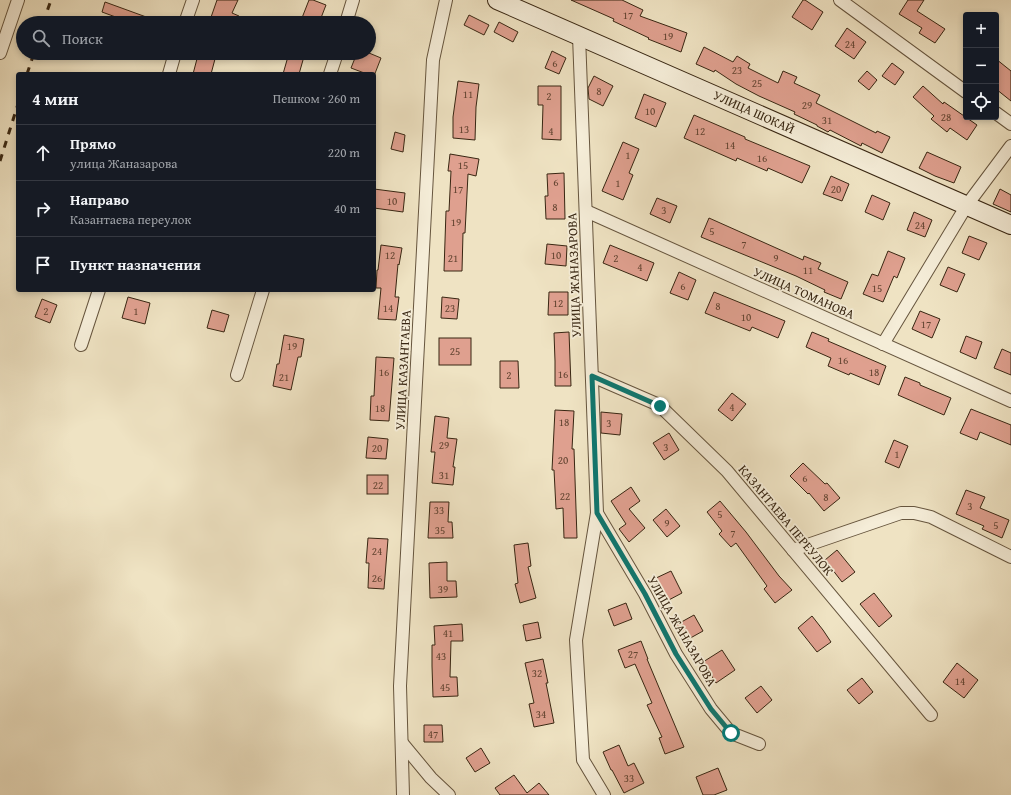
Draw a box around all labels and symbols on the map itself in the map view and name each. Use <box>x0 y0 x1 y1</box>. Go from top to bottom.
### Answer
house number: 17 <box>623 7 633 23</box>
house number: 19 <box>663 28 673 44</box>
house number: 24 <box>845 36 855 52</box>
house number: 6 <box>552 55 558 71</box>
house number: 23 <box>732 62 742 78</box>
house number: 25 <box>752 75 762 91</box>
house number: 8 <box>596 83 602 99</box>
house number: 11 <box>463 86 473 102</box>
street label: УЛИЦА ШОКАЙ <box>710 86 798 139</box>
house number: 2 <box>546 88 552 104</box>
house number: 29 <box>802 97 812 113</box>
house number: 10 <box>645 103 655 119</box>
house number: 28 <box>941 109 951 125</box>
house number: 31 <box>822 112 832 128</box>
house number: 13 <box>459 121 469 137</box>
house number: 4 <box>548 123 554 139</box>
house number: 12 <box>695 123 705 139</box>
house number: 14 <box>725 137 735 153</box>
house number: 1 <box>625 147 631 163</box>
house number: 16 <box>757 150 767 166</box>
house number: 15 <box>458 157 468 173</box>
house number: 6 <box>553 174 559 190</box>
house number: 1 <box>615 175 621 191</box>
house number: 17 <box>453 181 463 197</box>
house number: 20 <box>831 181 841 197</box>
house number: 10 <box>387 193 397 209</box>
house number: 8 <box>552 199 558 215</box>
house number: 3 <box>661 202 667 218</box>
street label: УЛИЦА ЖАНАЗАРОВА <box>562 212 586 338</box>
house number: 19 <box>451 214 461 230</box>
house number: 24 <box>915 217 925 233</box>
house number: 5 <box>709 223 715 239</box>
house number: 7 <box>741 236 747 252</box>
house number: 12 <box>385 247 395 263</box>
house number: 10 <box>551 247 561 263</box>
house number: 21 <box>448 250 458 266</box>
house number: 2 <box>613 250 619 266</box>
house number: 9 <box>773 250 779 266</box>
house number: 4 <box>637 259 643 275</box>
street label: УЛИЦА ТОМАНОВА <box>750 262 858 324</box>
house number: 11 <box>803 262 813 278</box>
house number: 6 <box>680 278 686 294</box>
house number: 15 <box>872 280 882 296</box>
house number: 12 <box>553 295 563 311</box>
house number: 8 <box>715 298 721 314</box>
house number: 14 <box>383 300 393 316</box>
house number: 23 <box>445 300 455 316</box>
house number: 2 <box>43 303 49 319</box>
house number: 1 <box>133 303 139 319</box>
street label: УЛИЦА КАЗАНТАЕВА <box>390 309 416 431</box>
house number: 10 <box>741 309 751 325</box>
house number: 17 <box>921 316 931 332</box>
house number: 19 <box>287 338 297 354</box>
house number: 25 <box>450 343 460 359</box>
house number: 16 <box>838 352 848 368</box>
house number: 16 <box>379 364 389 380</box>
house number: 18 <box>869 364 879 380</box>
house number: 16 <box>558 366 568 382</box>
house number: 2 <box>506 367 512 383</box>
house number: 21 <box>279 369 289 385</box>
route end <box>651 397 669 415</box>
house number: 4 <box>729 399 735 415</box>
house number: 18 <box>375 400 385 416</box>
house number: 18 <box>559 414 569 430</box>
house number: 3 <box>606 415 612 431</box>
house number: 29 <box>439 437 449 453</box>
house number: 3 <box>663 439 669 455</box>
house number: 20 <box>372 440 382 456</box>
house number: 1 <box>894 446 900 462</box>
house number: 20 <box>558 452 568 468</box>
street label: КАЗАНТАЕВА ПЕРЕУЛОК <box>734 460 838 580</box>
house number: 31 <box>439 467 449 483</box>
house number: 6 <box>802 470 808 486</box>
house number: 22 <box>373 477 383 493</box>
house number: 22 <box>560 488 570 504</box>
house number: 8 <box>823 489 829 505</box>
house number: 3 <box>967 498 973 514</box>
house number: 33 <box>434 502 444 518</box>
house number: 5 <box>717 506 723 522</box>
house number: 9 <box>664 515 670 531</box>
house number: 5 <box>993 517 999 533</box>
house number: 35 <box>435 522 445 538</box>
house number: 7 <box>730 525 736 541</box>
house number: 24 <box>372 543 382 559</box>
house number: 26 <box>372 570 382 586</box>
street label: УЛИЦА ЖАНАЗАРОВА <box>643 572 721 690</box>
house number: 39 <box>438 581 448 597</box>
house number: 41 <box>443 625 453 641</box>
house number: 27 <box>628 646 638 662</box>
house number: 43 <box>436 648 446 664</box>
house number: 32 <box>532 665 542 681</box>
house number: 14 <box>955 673 965 689</box>
house number: 45 <box>440 679 450 695</box>
house number: 34 <box>536 706 546 722</box>
route start <box>722 724 740 742</box>
house number: 47 <box>428 726 438 742</box>
house number: 33 <box>624 770 634 786</box>

